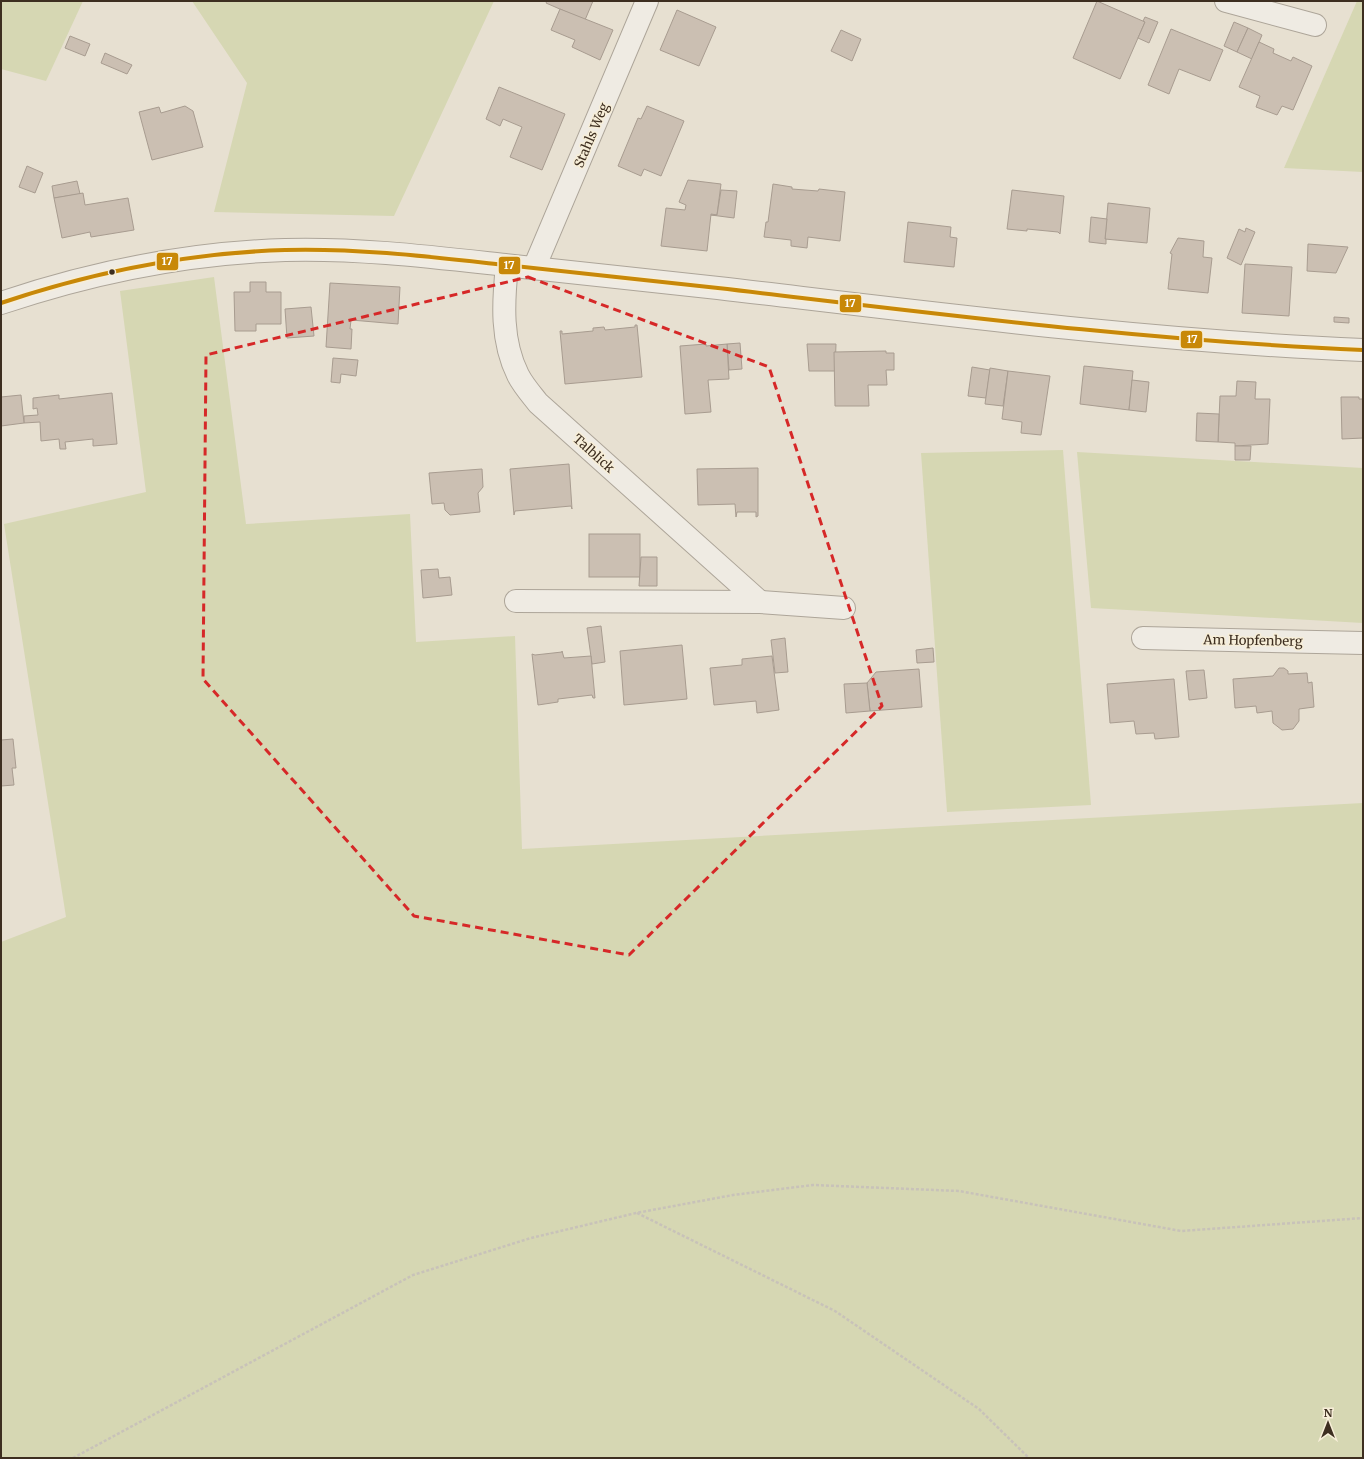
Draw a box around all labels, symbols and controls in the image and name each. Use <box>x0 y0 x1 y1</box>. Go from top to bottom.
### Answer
street label: Stahls Weg <box>570 100 613 170</box>
line badge: 17 <box>156 252 179 271</box>
text: 17 <box>161 254 173 268</box>
line badge: 17 <box>498 256 521 275</box>
text: 17 <box>503 258 515 272</box>
unlabelled marker <box>107 267 117 277</box>
line badge: 17 <box>839 294 862 313</box>
text: 17 <box>844 296 856 310</box>
line badge: 17 <box>1180 330 1203 349</box>
text: 17 <box>1186 332 1198 346</box>
street label: Talblick <box>569 430 619 477</box>
street label: Am Hopfenberg <box>1202 631 1303 650</box>
north arrow <box>1308 1403 1348 1443</box>
text: N <box>1324 1406 1333 1420</box>

